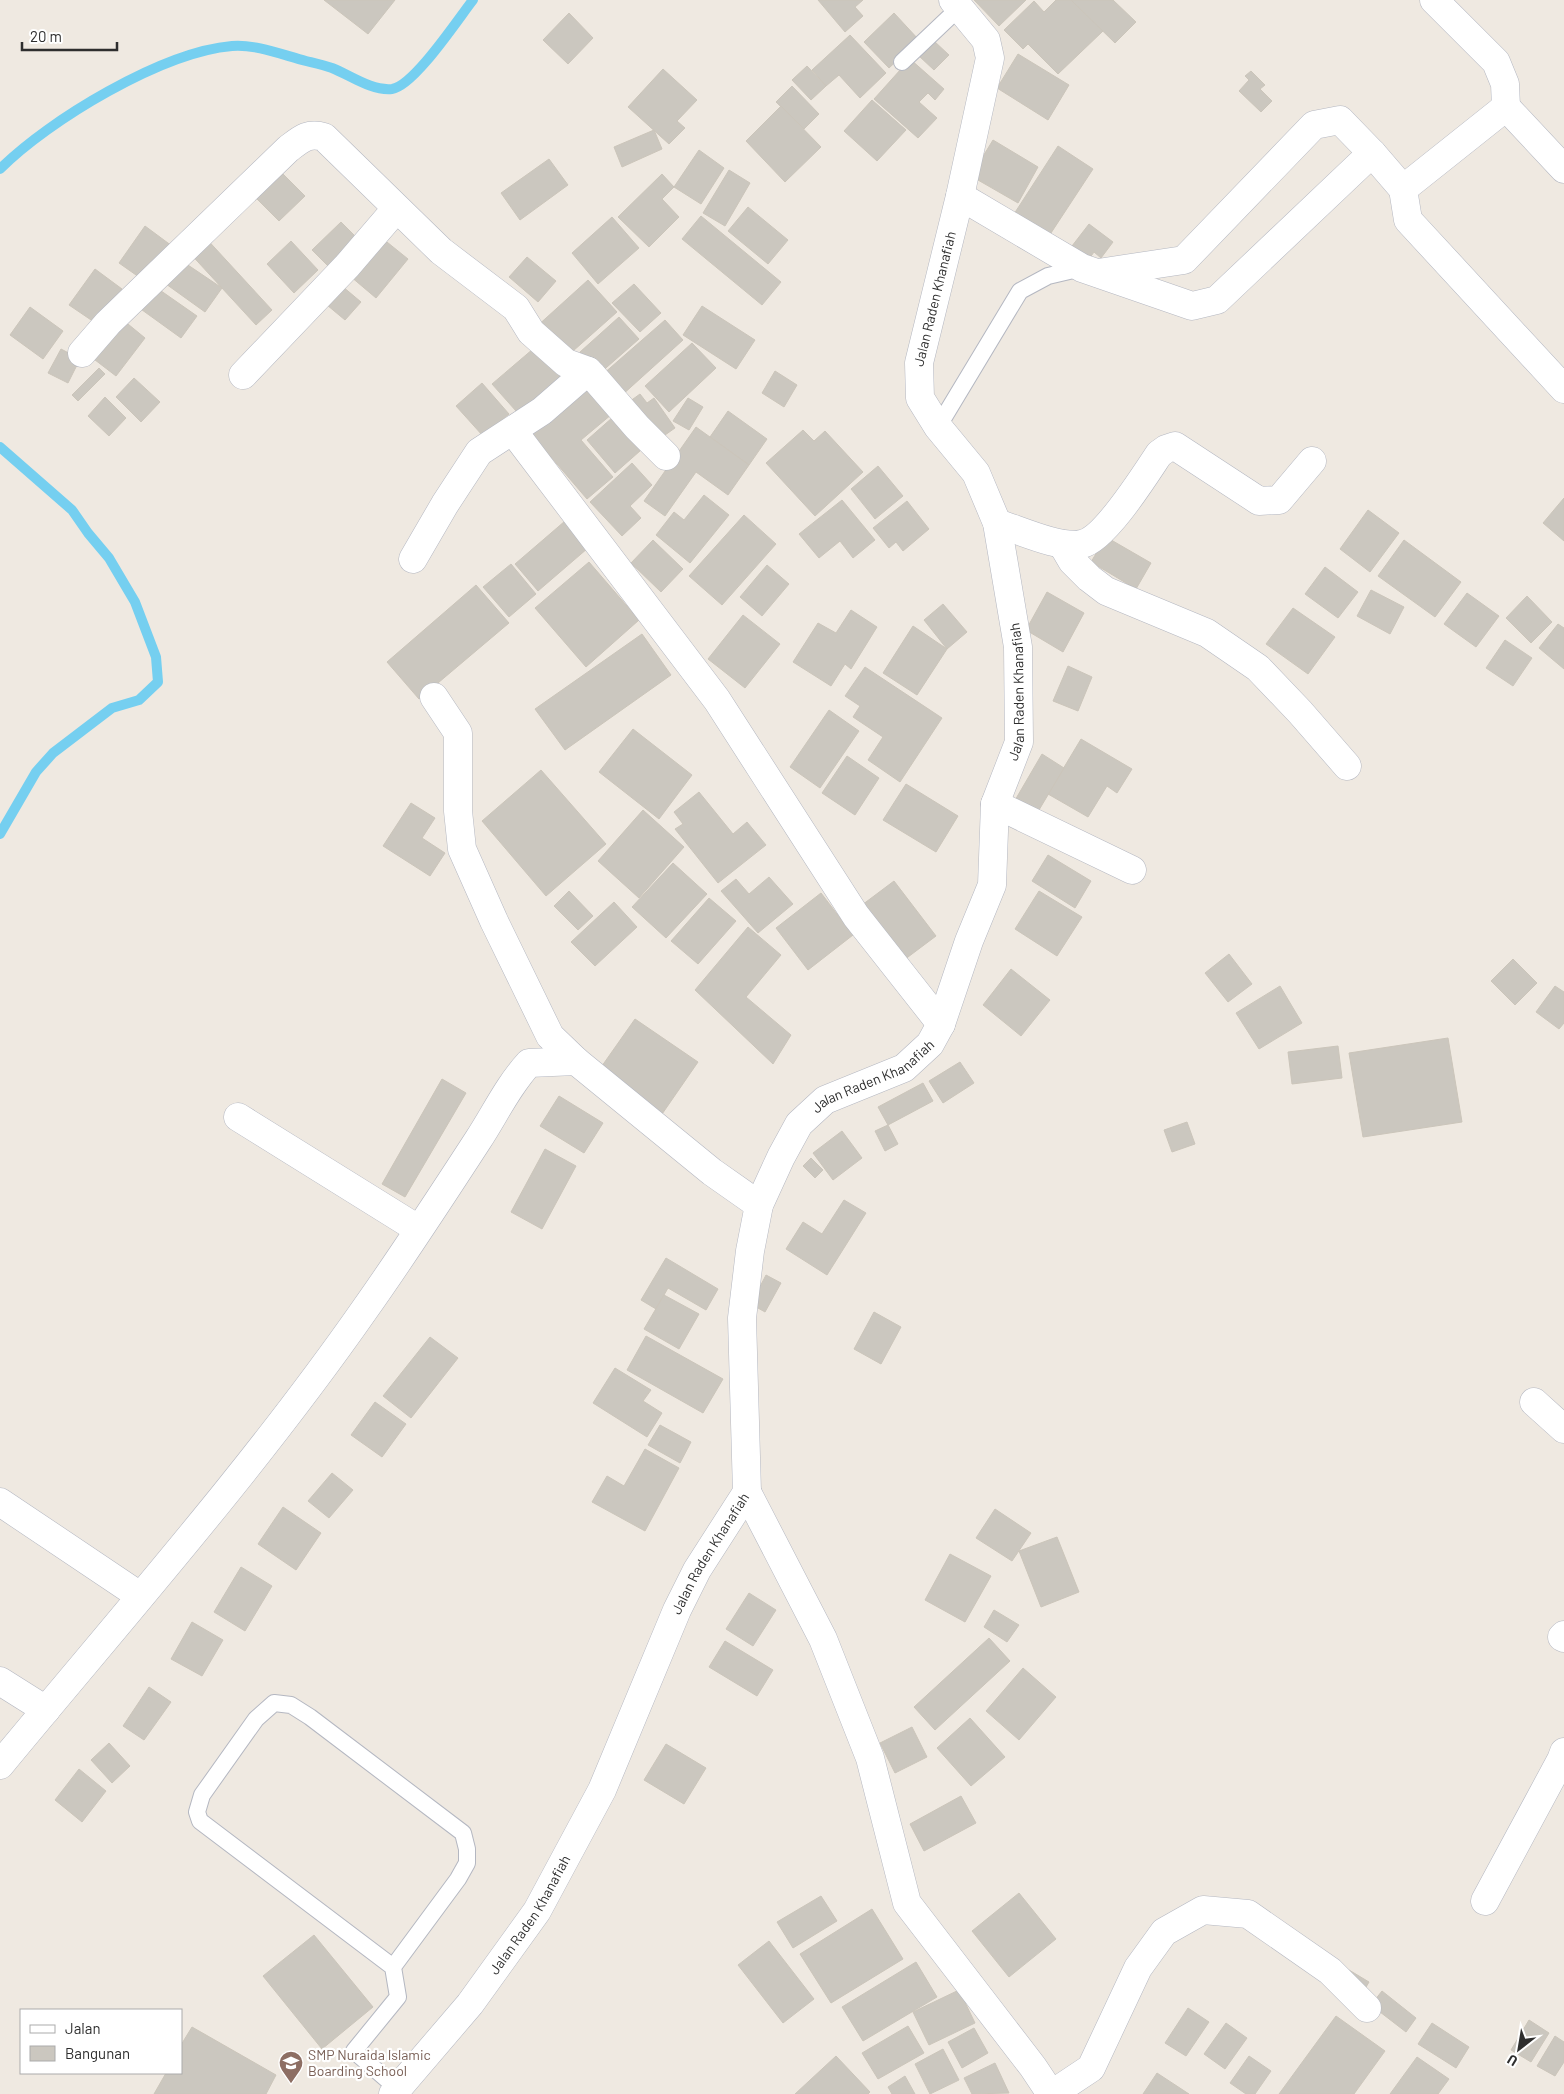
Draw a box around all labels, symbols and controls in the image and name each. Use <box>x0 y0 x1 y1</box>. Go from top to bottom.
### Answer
scale bar <box>22 20 118 52</box>
text: 20 m <box>30 27 62 45</box>
street label: Jalan Raden Khanafiah <box>910 229 959 368</box>
street label: Jalan Raden Khanafiah <box>1004 622 1027 763</box>
street label: Jalan Raden Khanafiah <box>808 1036 937 1116</box>
street label: Jalan Raden Khanafiah <box>667 1489 752 1617</box>
street label: Jalan Raden Khanafiah <box>485 1852 573 1978</box>
legend <box>20 2009 182 2074</box>
text: Jalan <box>65 2019 101 2037</box>
north arrow <box>1494 2024 1544 2074</box>
text: Bangunan <box>65 2044 130 2062</box>
place label: SMP Nuraida Islamic Boarding School <box>308 2046 431 2079</box>
school or university icon: SMP Nuraida Islamic Boarding School <box>278 2050 304 2084</box>
text: U <box>1504 2051 1520 2070</box>

